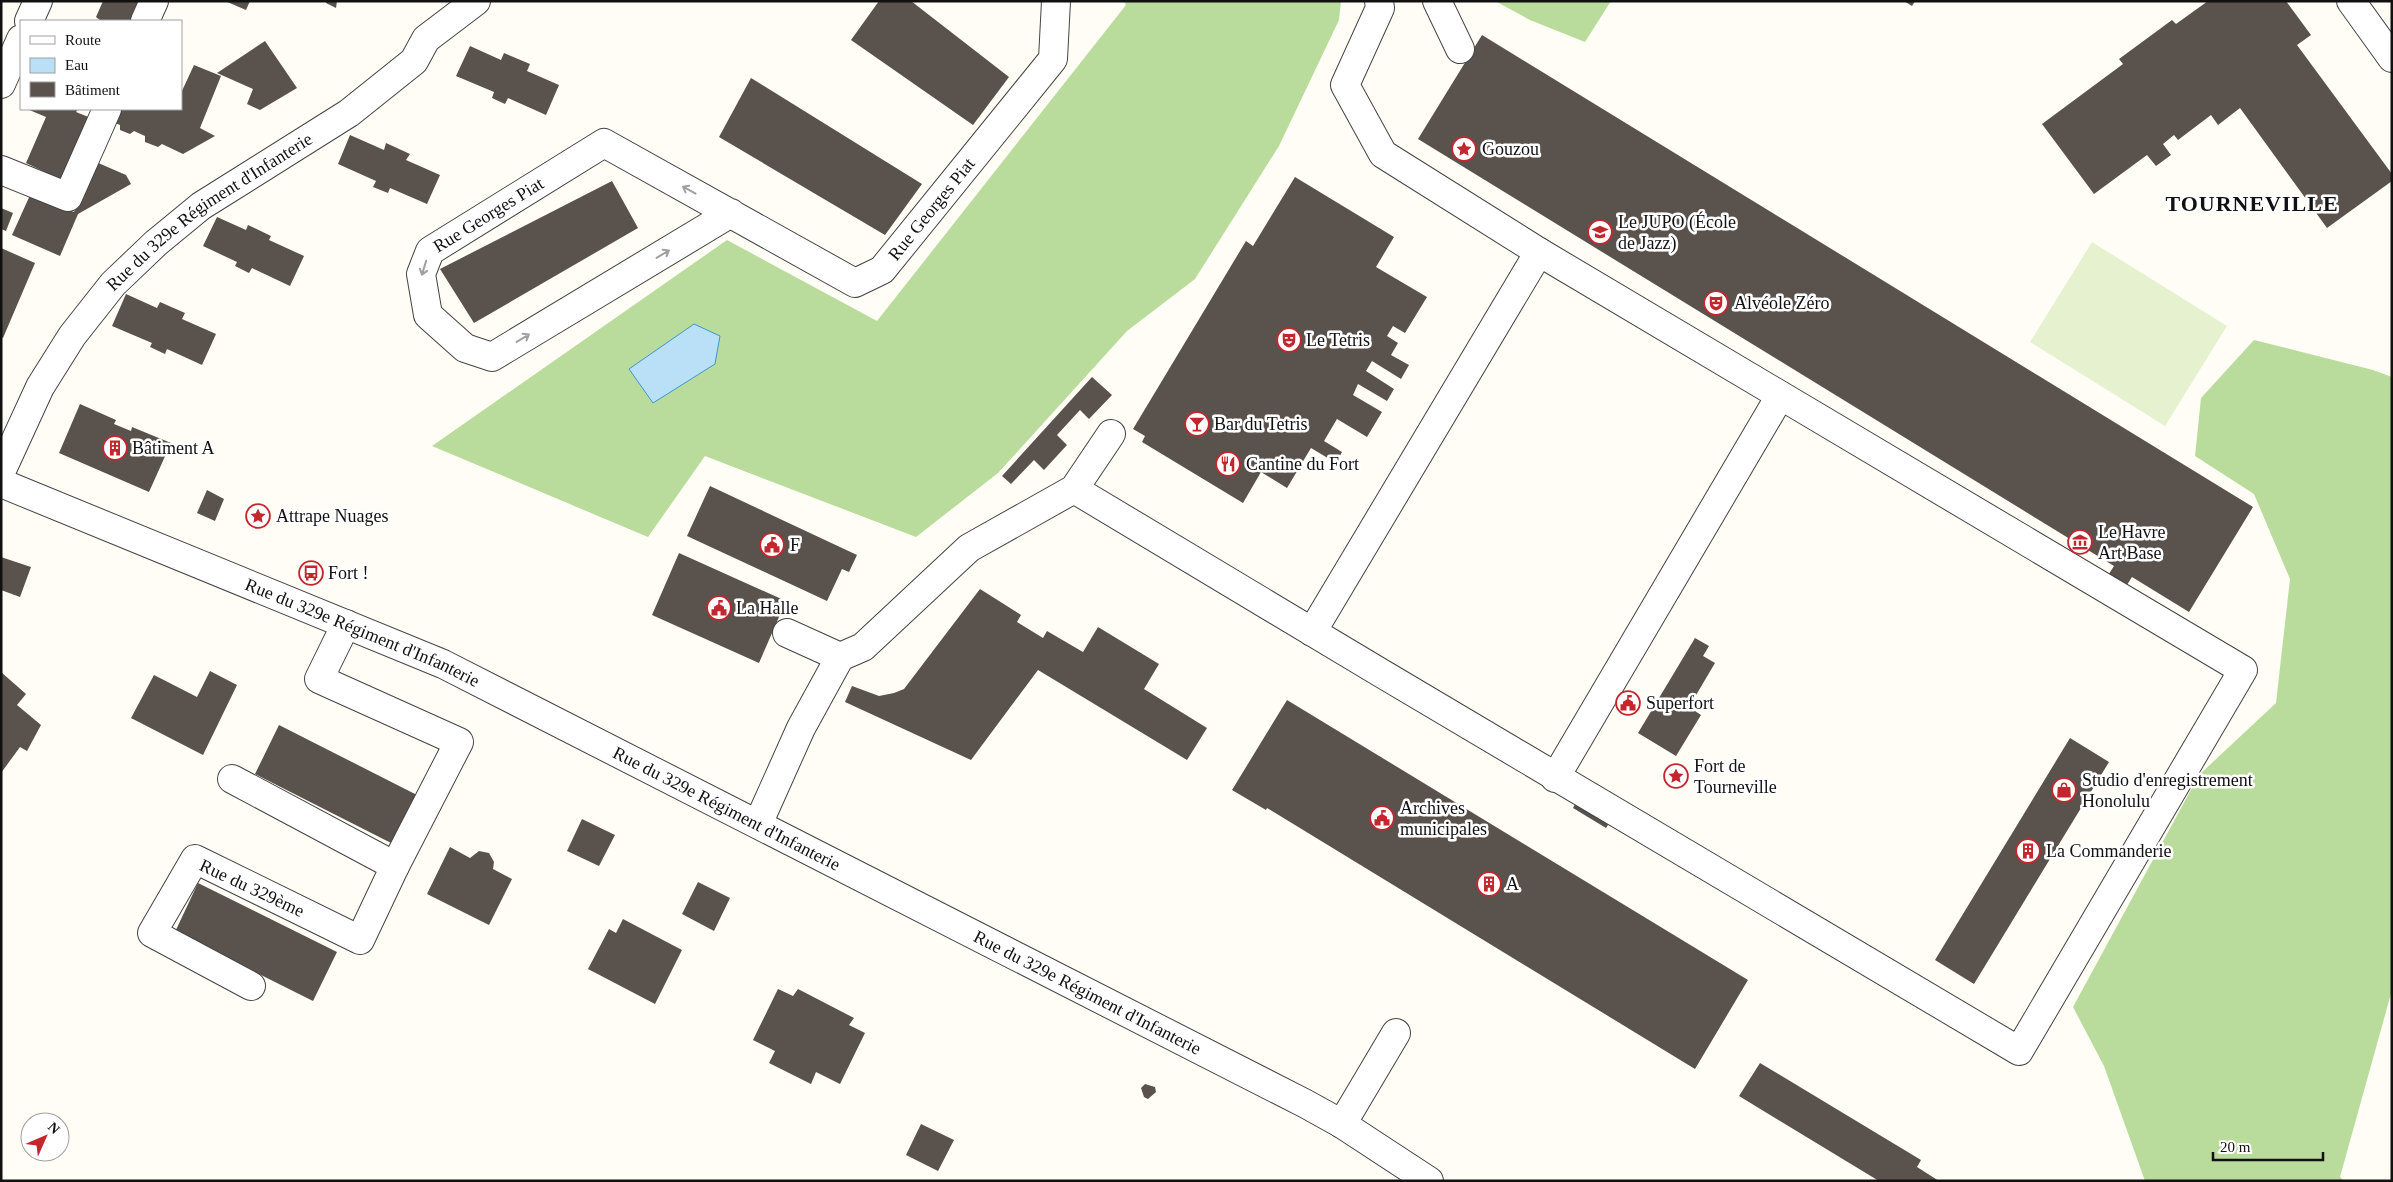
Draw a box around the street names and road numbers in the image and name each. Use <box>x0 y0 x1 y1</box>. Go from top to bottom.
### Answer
street label: Rue du 329e Régiment d'Infanterie <box>102 129 316 295</box>
street label: Rue Georges Piat <box>884 154 979 264</box>
street label: Rue Georges Piat <box>430 173 547 256</box>
street label: Rue du 329e Régiment d'Infanterie <box>242 574 483 691</box>
street label: Rue du 329e Régiment d'Infanterie <box>610 742 844 875</box>
street label: Rue du 329ème <box>197 855 307 921</box>
street label: Rue du 329e Régiment d'Infanterie <box>970 926 1204 1059</box>

